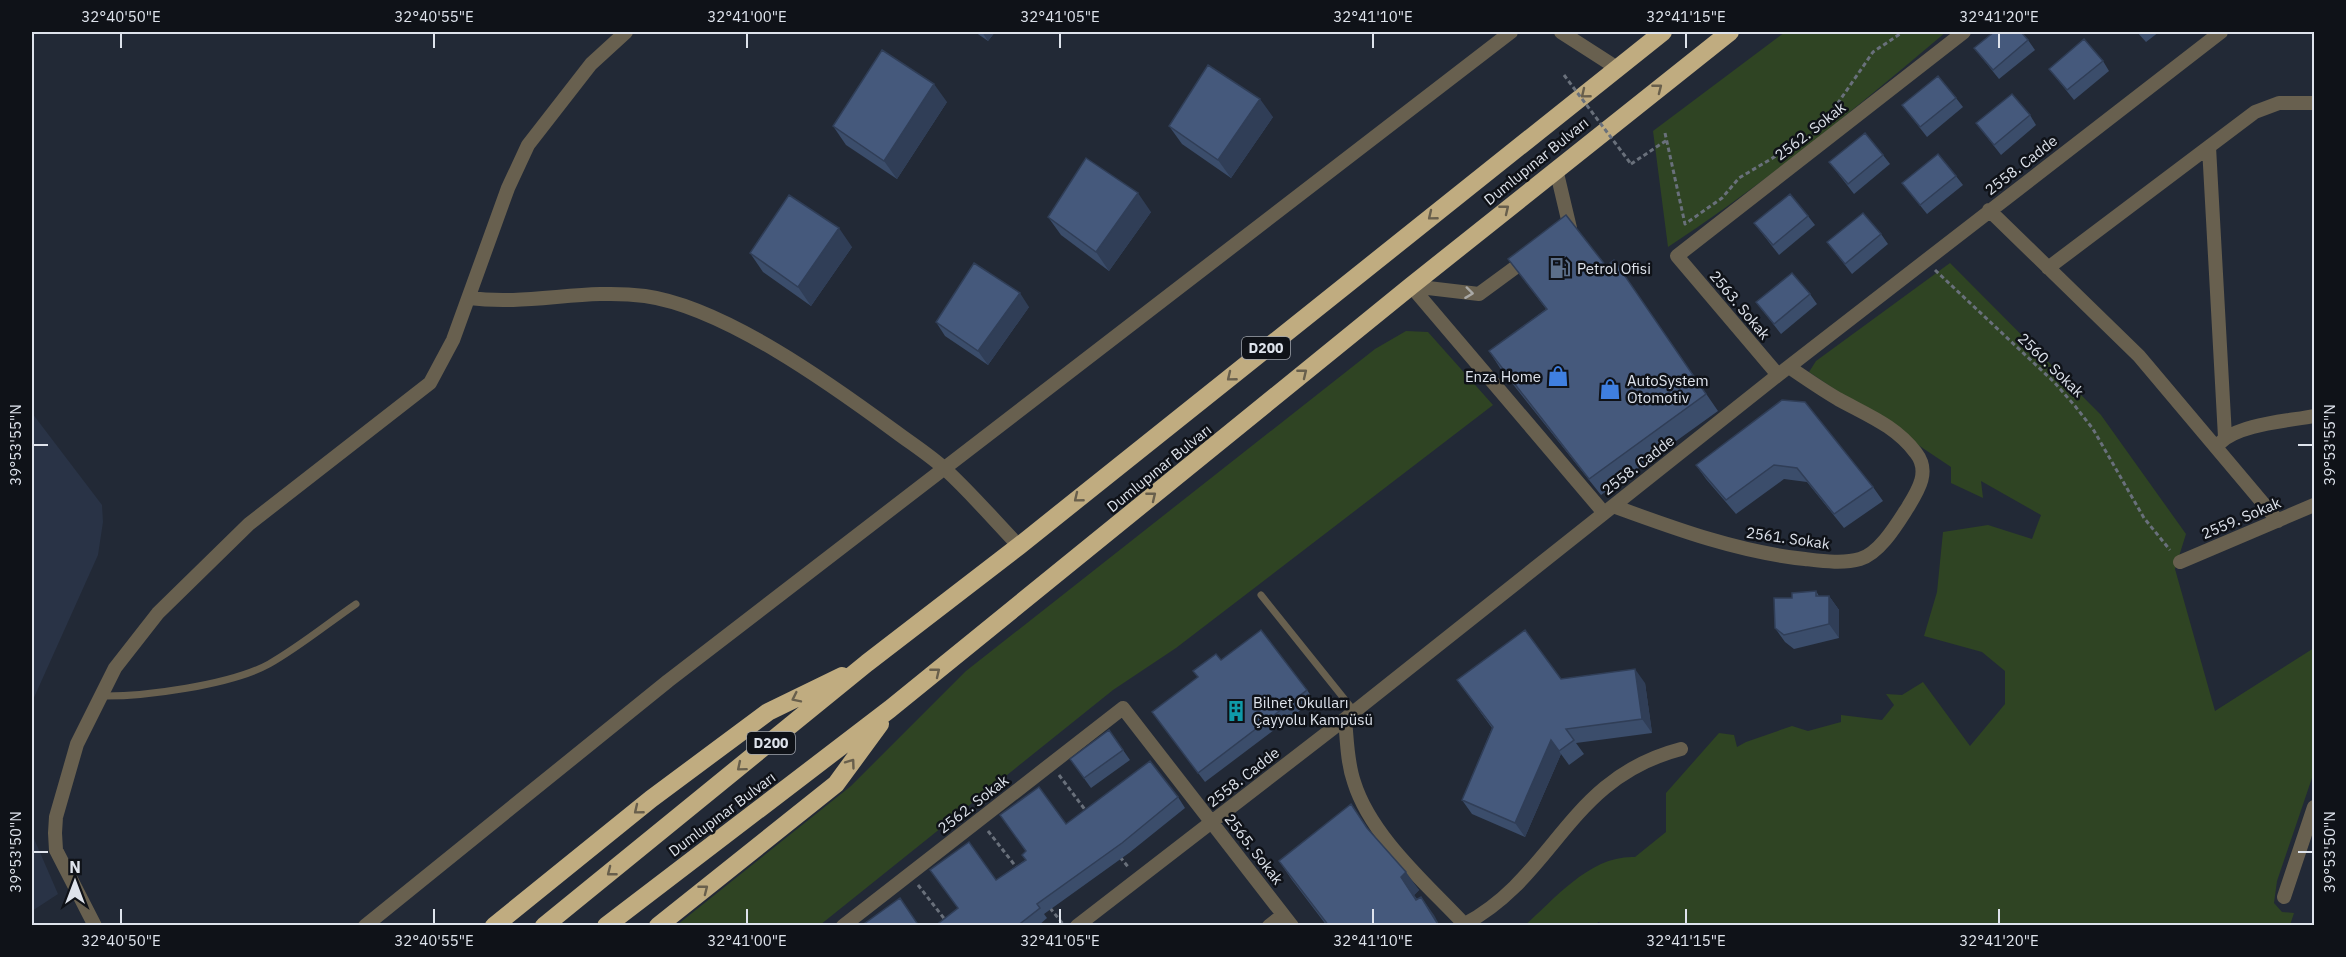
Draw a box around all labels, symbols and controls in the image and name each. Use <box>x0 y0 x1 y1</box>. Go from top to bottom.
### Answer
text: 32°40'50"E <box>81 7 161 26</box>
text: 32°40'55"E <box>394 7 474 26</box>
text: 32°41'00"E <box>707 7 787 26</box>
text: 32°41'05"E <box>1020 7 1100 26</box>
text: 32°41'10"E <box>1333 7 1413 26</box>
text: 32°41'15"E <box>1646 7 1726 26</box>
text: 32°41'20"E <box>1959 7 2039 26</box>
one-way arrow <box>1651 85 1662 96</box>
one-way arrow <box>1580 87 1591 98</box>
street label: 2562. Sokak <box>1771 97 1849 164</box>
street label: Dumlupınar Bulvarı <box>1480 113 1592 209</box>
street label: 2558. Cadde <box>1981 131 2061 199</box>
one-way arrow <box>1498 206 1509 217</box>
one-way arrow <box>1428 208 1439 219</box>
fuel station icon: Petrol Ofisi <box>1548 256 1572 280</box>
place label: Petrol Ofisi <box>1577 259 1651 278</box>
street label: 2563. Sokak <box>1706 267 1774 344</box>
one-way arrow <box>1464 286 1473 298</box>
street label: 2560. Sokak <box>2014 329 2088 401</box>
road number: D200 <box>1242 337 1290 359</box>
shop icon: Enza Home <box>1546 364 1570 388</box>
place label: Enza Home <box>1465 367 1541 386</box>
one-way arrow <box>1226 369 1237 380</box>
one-way arrow <box>1296 369 1307 380</box>
place label: AutoSystem Otomotiv <box>1627 371 1709 407</box>
shop icon: AutoSystem Otomotiv <box>1598 377 1622 401</box>
text: 39°53'55"N <box>6 404 25 486</box>
text: 39°53'55"N <box>2320 404 2339 486</box>
street label: Dumlupınar Bulvarı <box>1103 420 1215 516</box>
street label: 2558. Cadde <box>1598 431 1678 499</box>
one-way arrow <box>1074 491 1085 502</box>
one-way arrow <box>1145 493 1156 504</box>
street label: 2559. Sokak <box>2198 493 2284 543</box>
street label: 2561. Sokak <box>1745 523 1831 553</box>
one-way arrow <box>929 669 940 680</box>
one-way arrow <box>791 690 802 702</box>
place label: Bilnet Okulları Çayyolu Kampüsü <box>1253 693 1373 729</box>
building icon: Bilnet Okulları Çayyolu Kampüsü <box>1224 699 1248 723</box>
road number: D200 <box>747 732 795 754</box>
street label: 2558. Cadde <box>1203 743 1283 811</box>
one-way arrow <box>844 759 855 770</box>
one-way arrow <box>737 760 748 771</box>
street label: Dumlupınar Bulvarı <box>665 768 779 860</box>
street label: 2562. Sokak <box>934 770 1012 837</box>
one-way arrow <box>633 803 644 814</box>
street label: 2565. Sokak <box>1221 810 1288 888</box>
text: 39°53'50"N <box>6 811 25 893</box>
text: 39°53'50"N <box>2320 811 2339 893</box>
north arrow <box>45 852 105 912</box>
text: N <box>69 857 81 877</box>
one-way arrow <box>607 865 618 876</box>
one-way arrow <box>697 886 708 897</box>
text: 32°40'50"E <box>81 931 161 950</box>
text: 32°40'55"E <box>394 931 474 950</box>
text: 32°41'00"E <box>707 931 787 950</box>
text: 32°41'05"E <box>1020 931 1100 950</box>
text: 32°41'10"E <box>1333 931 1413 950</box>
text: 32°41'15"E <box>1646 931 1726 950</box>
text: 32°41'20"E <box>1959 931 2039 950</box>

